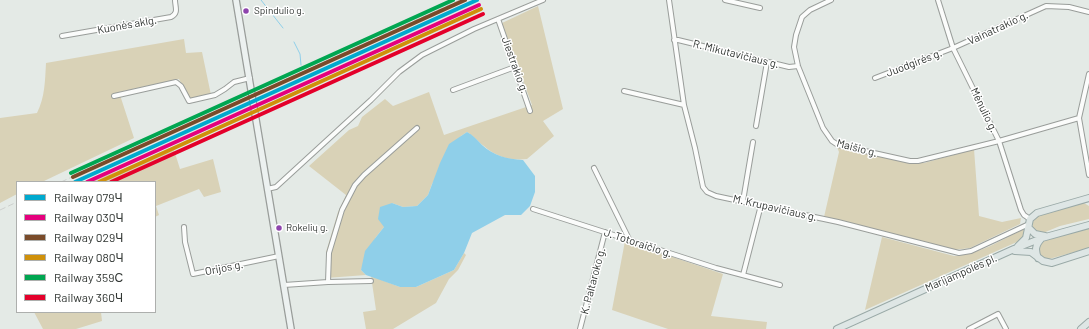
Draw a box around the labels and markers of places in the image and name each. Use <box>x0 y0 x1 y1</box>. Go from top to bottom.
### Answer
place label: Spindulio g. <box>254 5 304 17</box>
marker: Spindulio g. <box>241 6 251 16</box>
place label: Rokelių g. <box>286 222 328 234</box>
marker: Rokelių g. <box>274 223 284 233</box>

